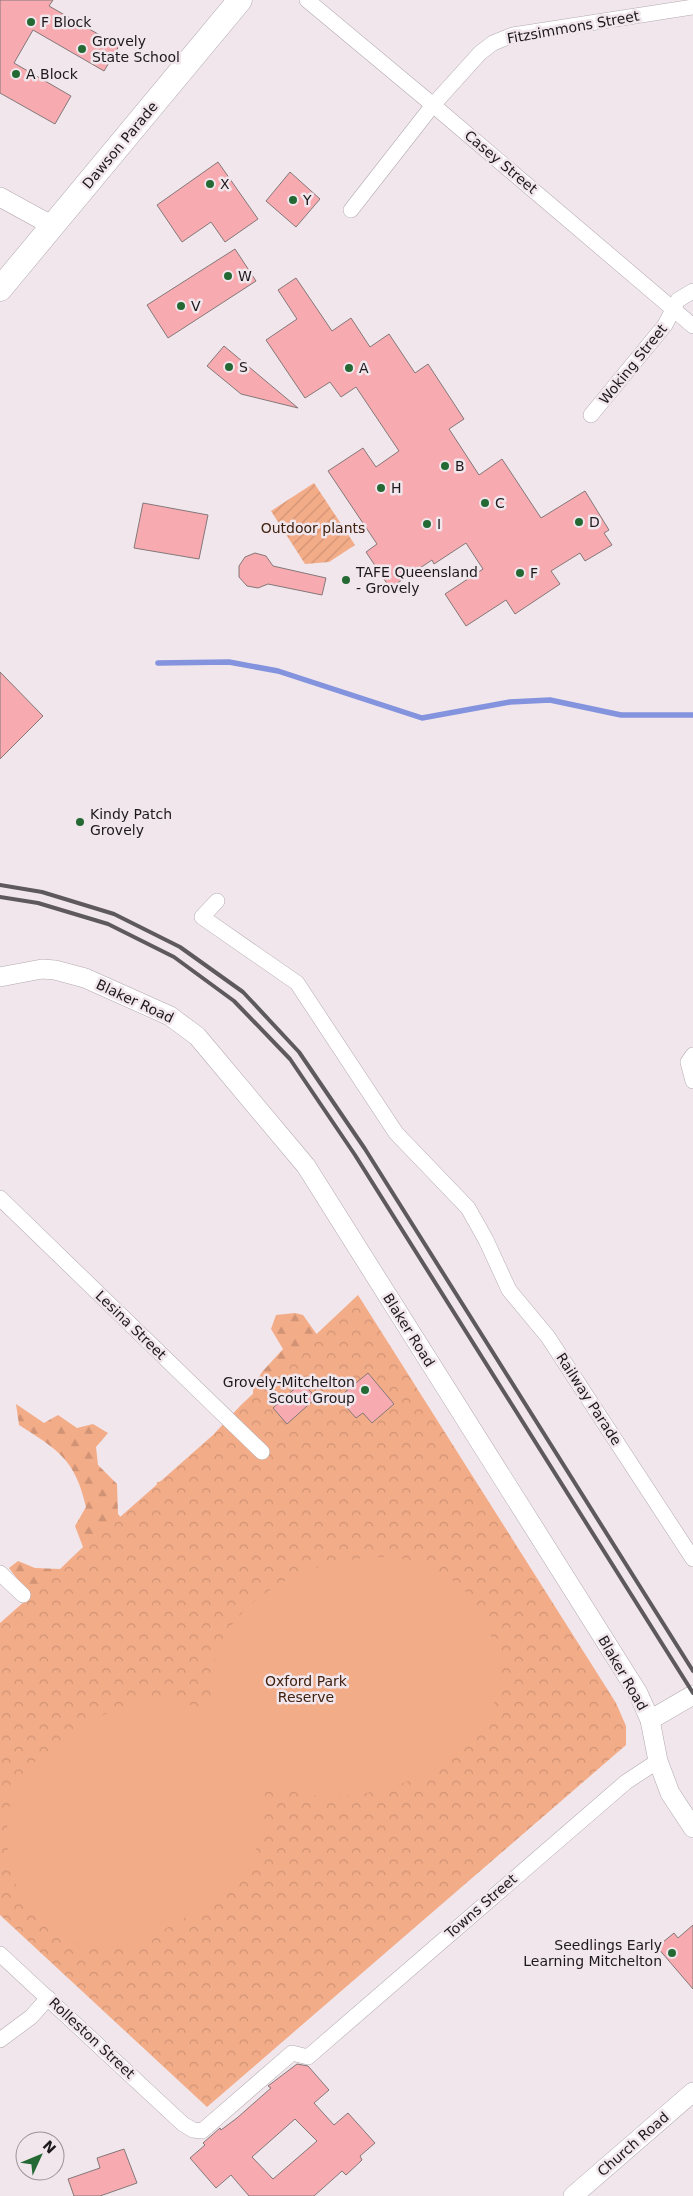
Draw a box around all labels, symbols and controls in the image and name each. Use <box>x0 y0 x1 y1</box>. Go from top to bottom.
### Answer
street label: Fitzsimmons Street <box>506 7 641 47</box>
place label: F Block <box>41 14 92 30</box>
marker: F Block <box>25 16 37 28</box>
place label: Grovely State School <box>92 33 180 65</box>
marker: Grovely State School <box>76 43 88 55</box>
place label: A Block <box>26 66 79 82</box>
marker: A Block <box>10 68 22 80</box>
street label: Dawson Parade <box>79 98 161 192</box>
street label: Casey Street <box>462 127 541 197</box>
place label: X <box>220 176 230 192</box>
marker: X <box>204 178 216 190</box>
place label: Y <box>302 192 312 208</box>
marker: Y <box>287 194 299 206</box>
place label: W <box>238 268 252 284</box>
marker: W <box>222 270 234 282</box>
place label: V <box>191 298 201 314</box>
marker: V <box>175 300 187 312</box>
street label: Woking Street <box>596 320 670 407</box>
place label: S <box>239 359 248 375</box>
place label: A <box>359 360 369 376</box>
marker: S <box>223 361 235 373</box>
marker: A <box>343 362 355 374</box>
place label: B <box>455 458 465 474</box>
marker: B <box>439 460 451 472</box>
place label: H <box>391 480 402 496</box>
marker: H <box>375 482 387 494</box>
place label: C <box>495 495 505 511</box>
marker: C <box>479 497 491 509</box>
place label: D <box>589 514 600 530</box>
place label: I <box>437 516 441 532</box>
marker: D <box>573 516 585 528</box>
marker: I <box>421 518 433 530</box>
park label: Outdoor plants <box>261 520 365 536</box>
place label: TAFE Queensland - Grovely <box>355 564 478 596</box>
place label: F <box>530 565 538 581</box>
marker: F <box>514 567 526 579</box>
marker: TAFE Queensland - Grovely <box>340 574 352 586</box>
place label: Kindy Patch Grovely <box>90 806 172 838</box>
marker: Kindy Patch Grovely <box>74 816 86 828</box>
street label: Blaker Road <box>94 976 176 1026</box>
street label: Lesina Street <box>92 1287 170 1363</box>
street label: Blaker Road <box>380 1290 438 1370</box>
street label: Railway Parade <box>553 1350 625 1448</box>
place label: Grovely-Mitchelton Scout Group <box>223 1374 355 1406</box>
marker: Grovely-Mitchelton Scout Group <box>359 1384 371 1396</box>
street label: Blaker Road <box>595 1633 651 1713</box>
park label: Oxford Park Reserve <box>265 1673 348 1705</box>
street label: Towns Street <box>441 1870 520 1942</box>
place label: Seedlings Early Learning Mitchelton <box>523 1937 662 1969</box>
marker: Seedlings Early Learning Mitchelton <box>666 1947 678 1959</box>
street label: Rolleston Street <box>46 1994 139 2082</box>
street label: Church Road <box>594 2109 672 2179</box>
north arrow <box>15 2131 65 2181</box>
text: N <box>40 2137 59 2157</box>

